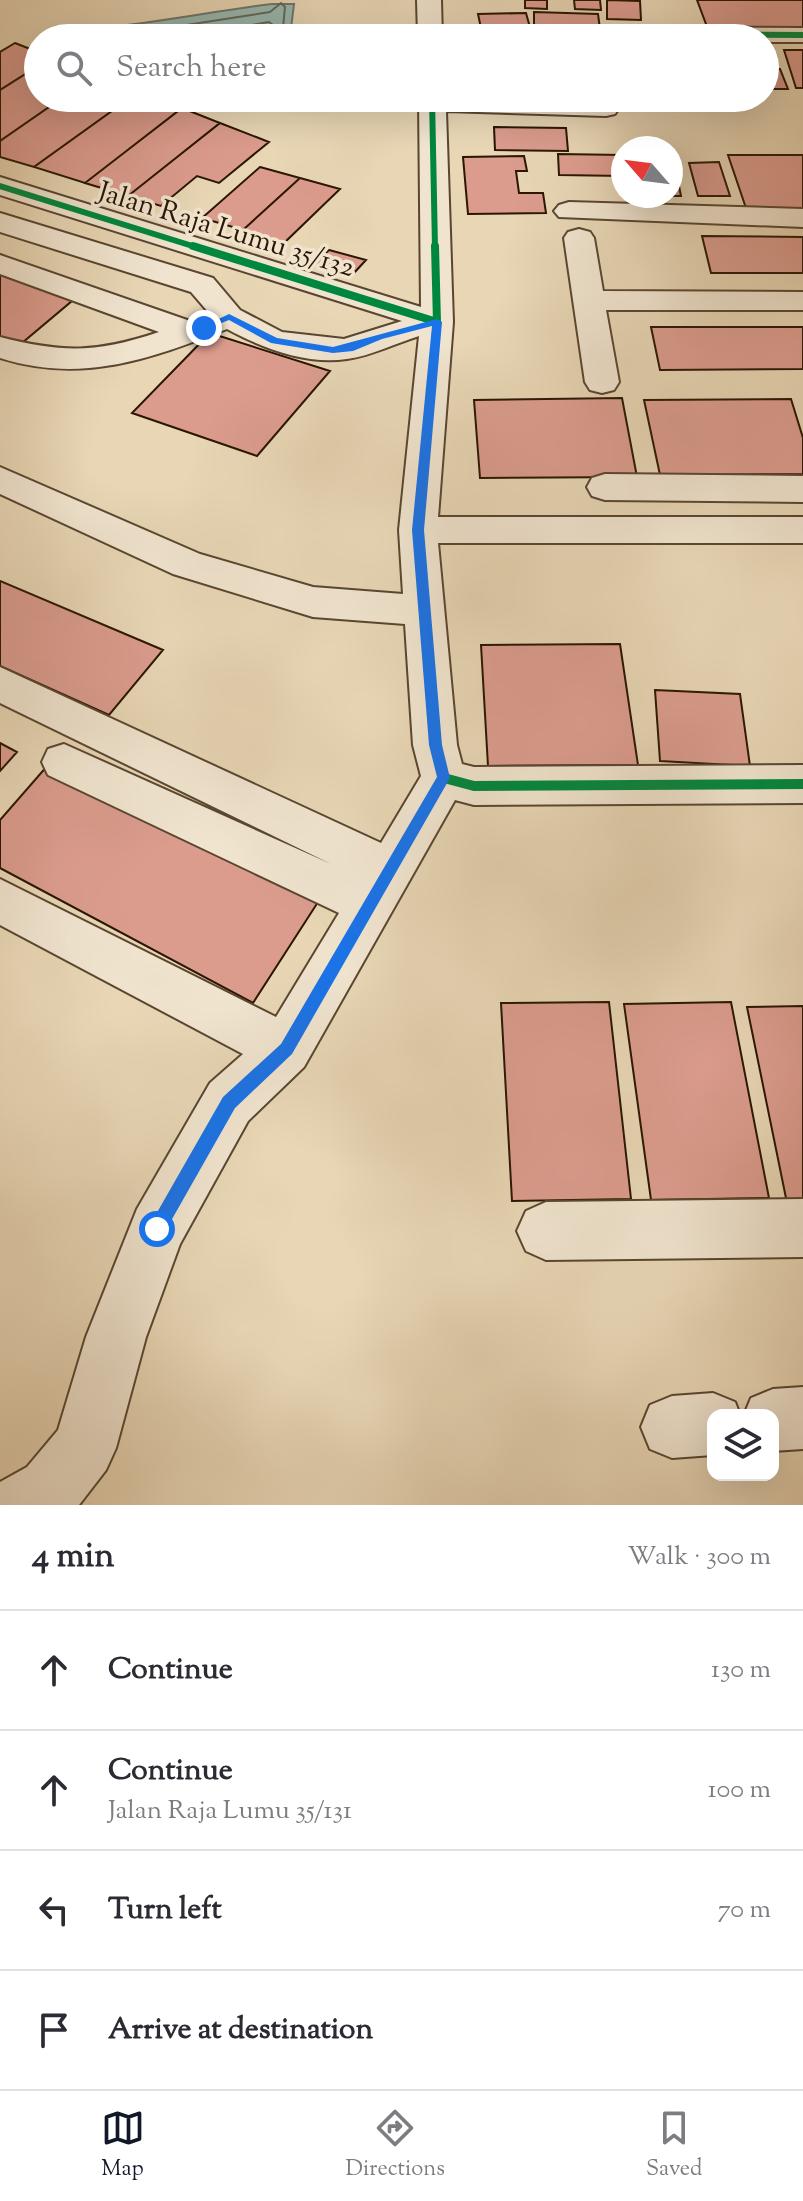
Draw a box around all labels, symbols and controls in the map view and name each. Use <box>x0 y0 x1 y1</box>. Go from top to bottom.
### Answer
search box <box>24 24 779 112</box>
icon: search <box>52 46 96 90</box>
text: Search here <box>116 47 266 90</box>
north arrow <box>611 136 683 208</box>
street label: Jalan Raja Lumu 35/132 <box>91 172 359 289</box>
route end <box>186 310 222 346</box>
route start <box>139 1211 175 1247</box>
map controls <box>707 1409 779 1481</box>
button: layers <box>707 1409 779 1481</box>
text: 4 min <box>32 1533 114 1582</box>
text: Walk · 300 m <box>628 1539 771 1576</box>
icon: ahead <box>32 1648 76 1692</box>
text: Continue <box>108 1649 233 1692</box>
text: 130 m <box>711 1652 771 1689</box>
text: Continue <box>108 1750 233 1793</box>
icon: ahead <box>32 1768 76 1812</box>
text: 100 m <box>708 1772 771 1809</box>
text: Jalan Raja Lumu 35/131 <box>108 1793 352 1830</box>
icon: left <box>32 1888 76 1932</box>
text: Turn left <box>108 1889 222 1932</box>
text: 70 m <box>718 1892 771 1929</box>
icon: arrive <box>32 2008 76 2052</box>
text: Arrive at destination <box>108 2009 373 2052</box>
tab: Map <box>101 2106 145 2186</box>
tab: Directions <box>346 2106 445 2186</box>
tab: Saved <box>646 2106 702 2186</box>

